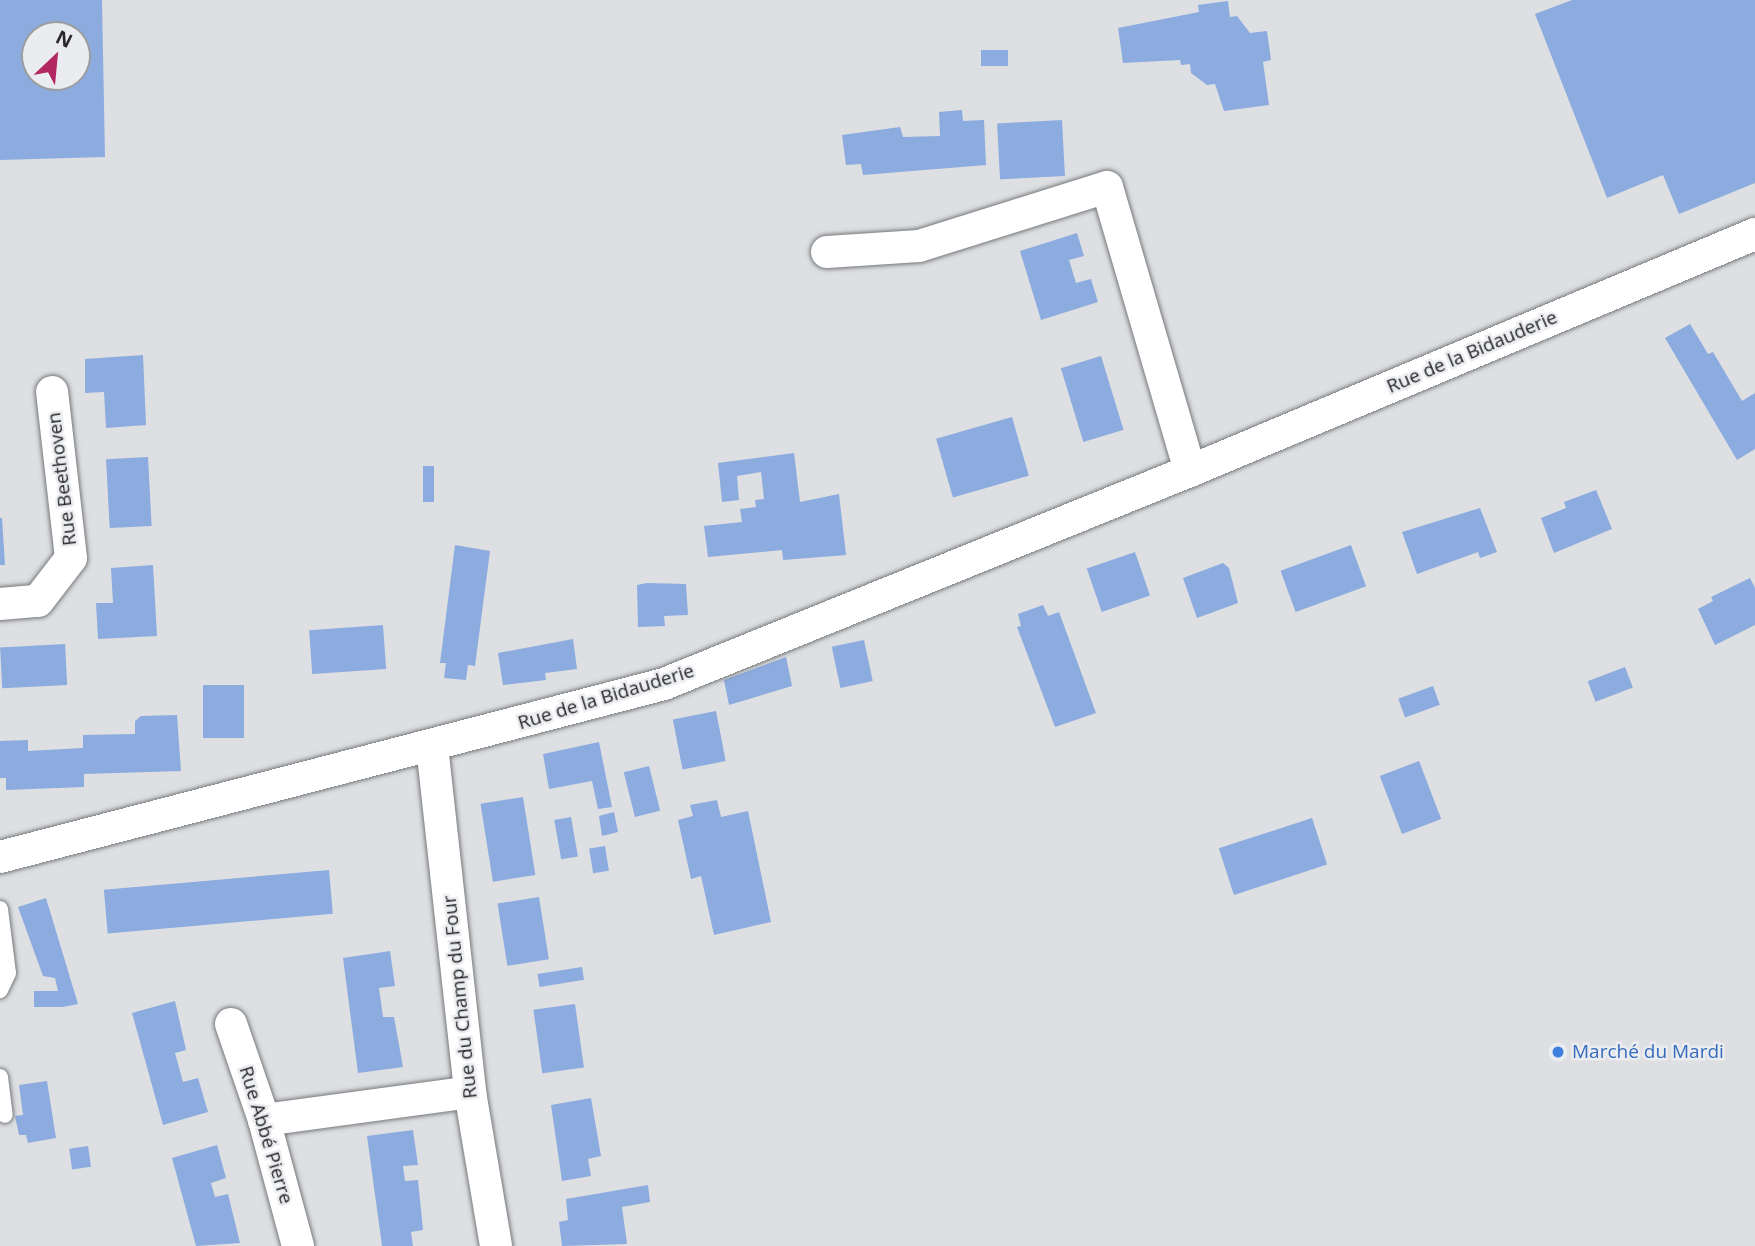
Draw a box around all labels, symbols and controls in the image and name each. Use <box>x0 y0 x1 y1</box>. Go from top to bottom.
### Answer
north arrow <box>21 21 91 91</box>
text: N <box>52 24 77 54</box>
street label: Rue de la Bidauderie <box>1383 306 1561 398</box>
street label: Rue Beethoven <box>43 411 81 547</box>
street label: Rue de la Bidauderie <box>515 659 697 735</box>
street label: Rue du Champ du Four <box>438 894 482 1100</box>
place label: Marché du Mardi <box>1572 1041 1724 1063</box>
marker: Marché du Mardi <box>1550 1044 1566 1060</box>
street label: Rue Abbé Pierre <box>234 1063 298 1207</box>

